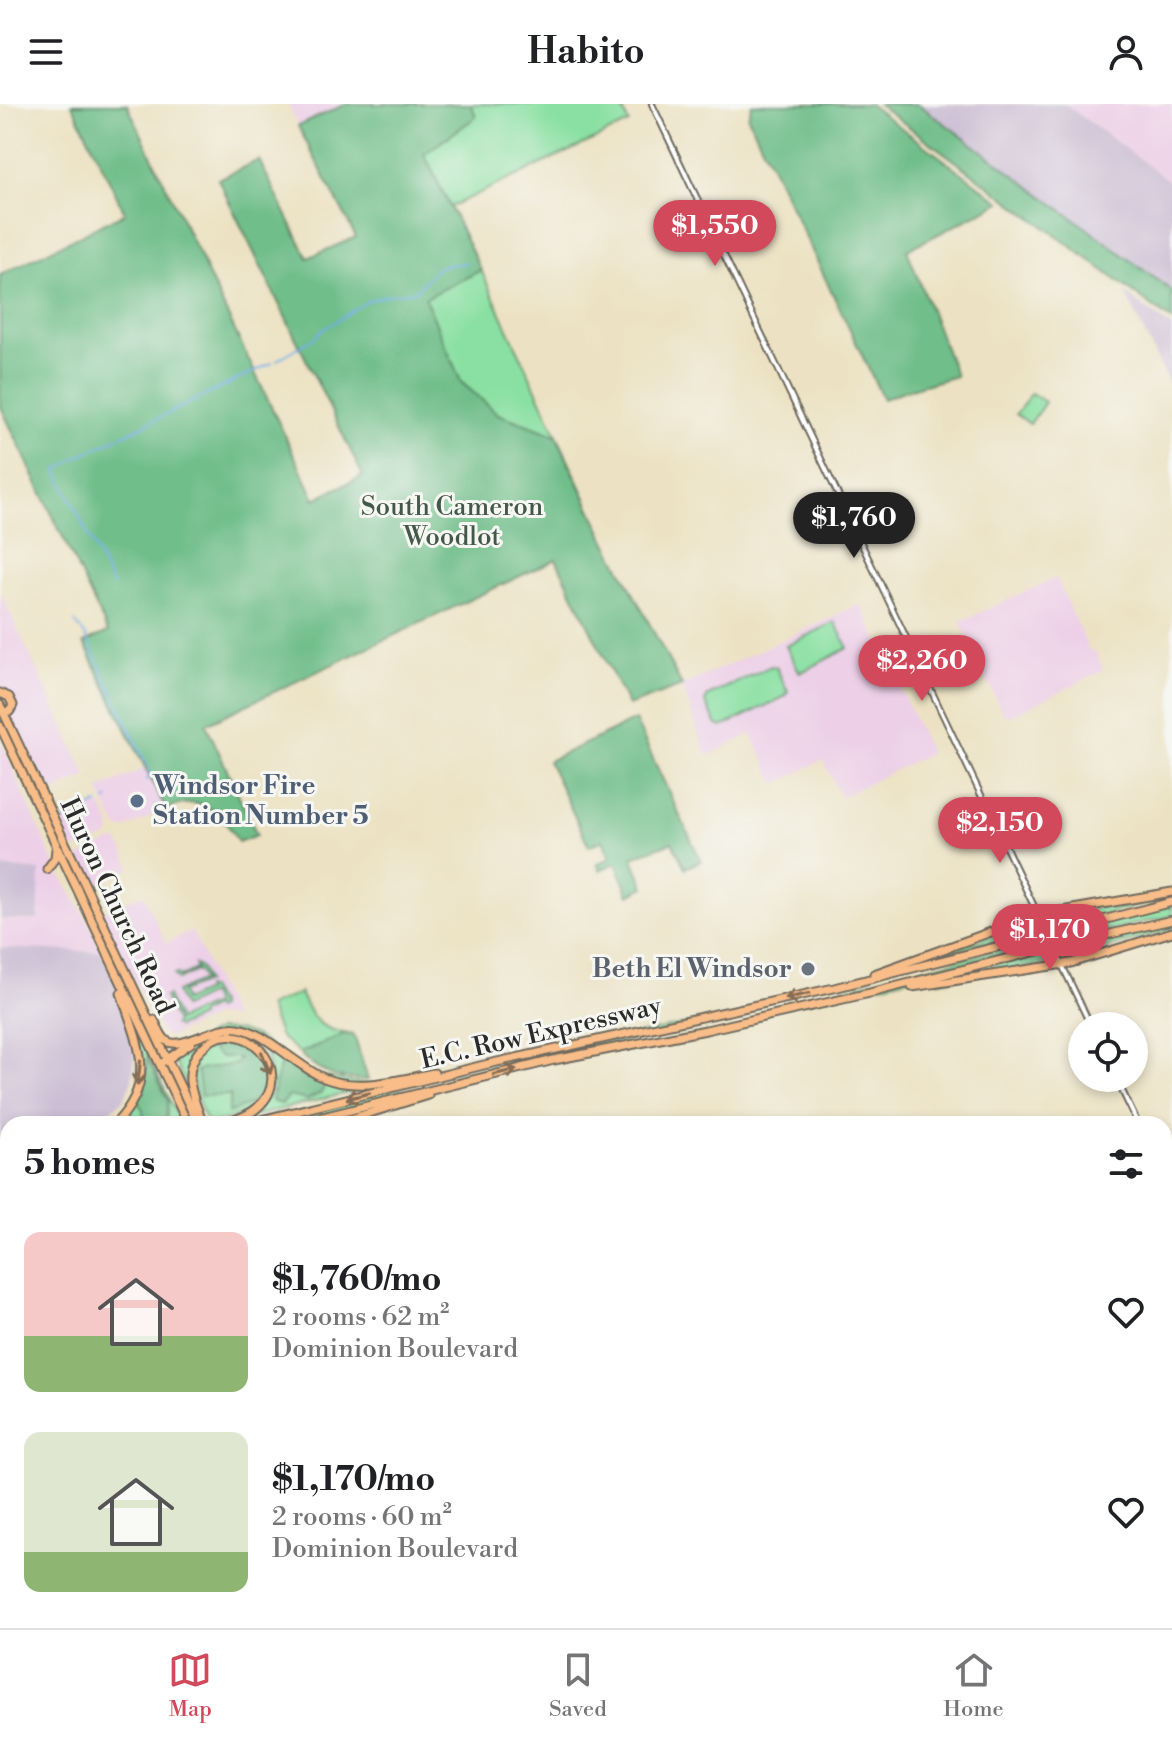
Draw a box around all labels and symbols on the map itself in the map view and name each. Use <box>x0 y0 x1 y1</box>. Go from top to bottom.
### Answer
pin: $1,550 <box>650 200 780 268</box>
park label: South Cameron Woodlot <box>361 491 543 553</box>
pin: $1,760 <box>789 492 919 560</box>
pin: $2,260 <box>857 635 987 703</box>
place label: Windsor Fire Station Number 5 <box>152 770 369 832</box>
marker: Windsor Fire Station Number 5 <box>128 792 146 810</box>
street label: Huron Church Road <box>53 793 181 1020</box>
pin: $2,150 <box>935 797 1065 865</box>
pin: $1,170 <box>985 904 1115 972</box>
place label: Beth El Windsor <box>592 953 792 985</box>
marker: Beth El Windsor <box>799 960 817 978</box>
one-way arrow <box>784 989 810 1004</box>
street label: E.C. Row Expressway <box>417 990 665 1076</box>
one-way arrow <box>260 1050 275 1074</box>
one-way arrow <box>132 1059 147 1086</box>
one-way arrow <box>492 1064 518 1079</box>
one-way arrow <box>345 1090 371 1105</box>

